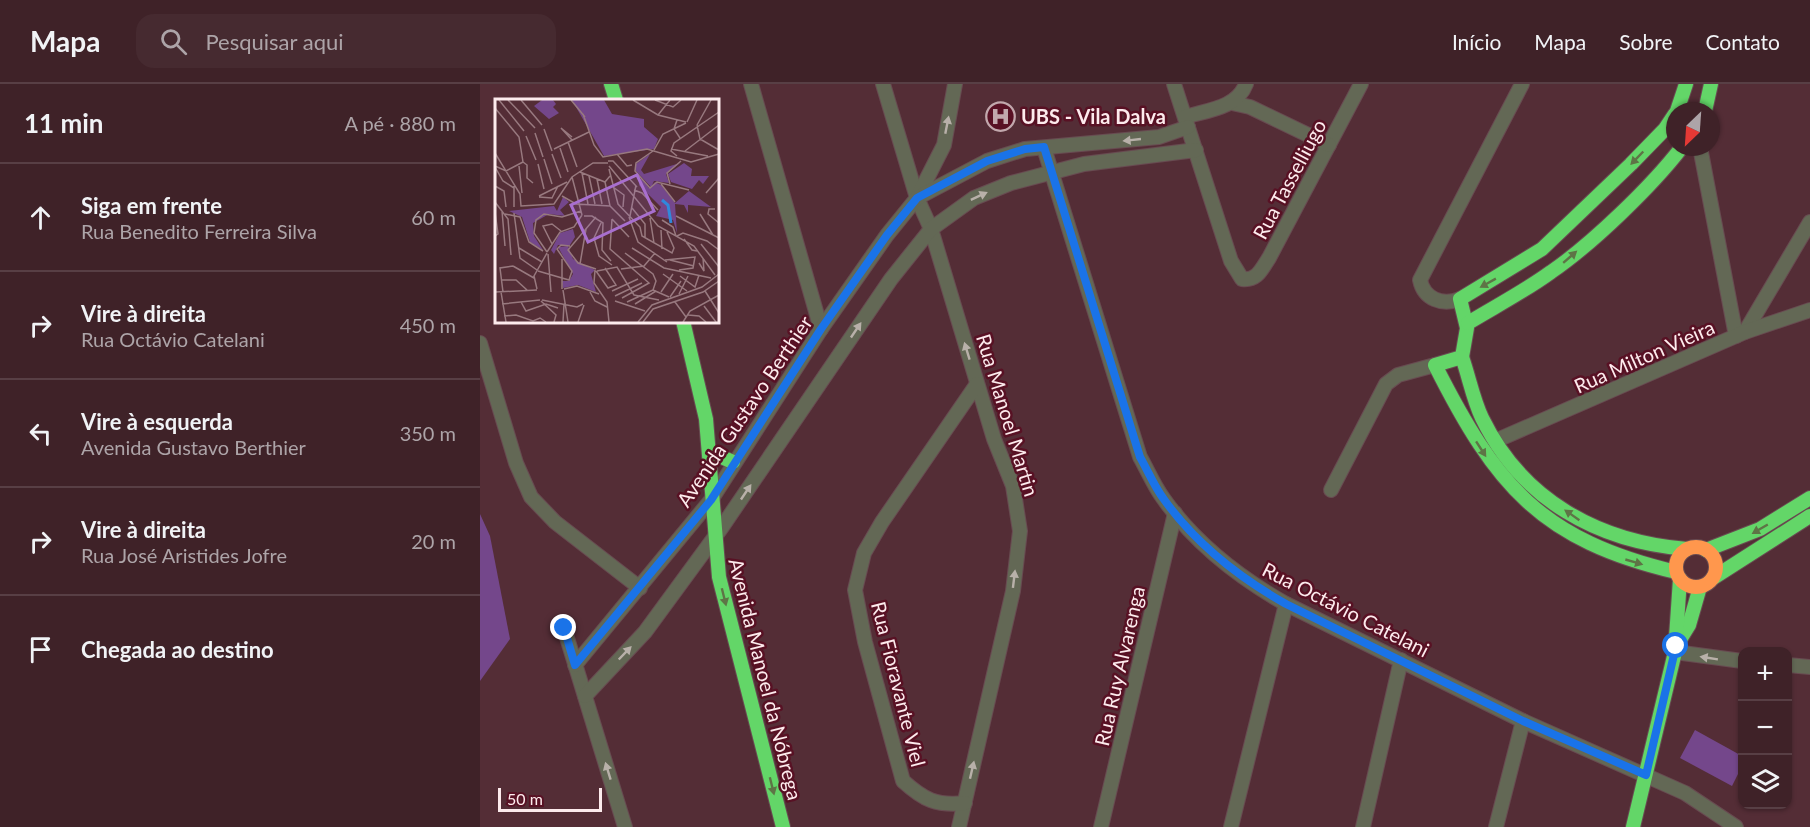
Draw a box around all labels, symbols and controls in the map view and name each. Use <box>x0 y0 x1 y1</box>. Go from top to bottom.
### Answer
search box <box>136 14 556 68</box>
text: Mapa <box>30 24 100 58</box>
icon: search <box>157 25 190 58</box>
text: Pesquisar aqui <box>205 28 344 55</box>
text: Início <box>1452 29 1501 54</box>
text: Mapa <box>1534 29 1586 54</box>
text: Sobre <box>1619 29 1672 54</box>
text: Contato <box>1705 29 1780 54</box>
inset map <box>495 99 718 322</box>
hospital icon: UBS - Vila Dalva <box>984 100 1016 132</box>
north arrow <box>1666 102 1720 156</box>
place label: UBS - Vila Dalva <box>1021 104 1166 128</box>
text: 11 min <box>24 107 104 139</box>
text: A pé · 880 m <box>344 111 456 135</box>
street label: Rua Tasselliugo <box>1247 115 1331 243</box>
one-way arrow <box>943 116 952 135</box>
one-way arrow <box>1122 135 1141 145</box>
one-way arrow <box>1630 151 1644 165</box>
text: Siga em frente <box>81 192 222 219</box>
one-way arrow <box>971 192 988 201</box>
icon: ahead <box>24 201 57 234</box>
text: 60 m <box>411 205 456 229</box>
text: Rua Benedito Ferreira Silva <box>81 219 317 243</box>
one-way arrow <box>1562 251 1577 264</box>
one-way arrow <box>1479 278 1496 288</box>
text: Vire à direita <box>81 300 206 327</box>
icon: right <box>24 309 57 342</box>
street label: Avenida Gustavo Berthier <box>671 311 817 511</box>
text: 450 m <box>400 313 456 337</box>
street label: Rua Milton Vieira <box>1570 314 1718 398</box>
one-way arrow <box>850 322 861 338</box>
text: Rua Octávio Catelani <box>81 327 265 351</box>
street label: Rua Manoel Martin <box>972 331 1044 499</box>
one-way arrow <box>962 342 971 360</box>
text: Vire à esquerda <box>81 408 233 435</box>
icon: left <box>24 417 57 450</box>
text: 350 m <box>400 421 456 445</box>
text: Avenida Gustavo Berthier <box>81 435 306 459</box>
one-way arrow <box>1475 441 1486 457</box>
one-way arrow <box>741 483 752 500</box>
one-way arrow <box>1565 509 1581 521</box>
text: Vire à direita <box>81 516 206 543</box>
one-way arrow <box>1752 524 1768 535</box>
icon: right <box>24 525 57 558</box>
text: 20 m <box>411 529 456 553</box>
text: Rua José Aristides Jofre <box>81 543 287 567</box>
street label: Avenida Manoel da Nóbrega <box>724 556 808 802</box>
street label: Rua Octávio Catelani <box>1259 557 1433 661</box>
one-way arrow <box>1625 558 1643 567</box>
one-way arrow <box>1009 570 1019 589</box>
street label: Rua Ruy Alvarenga <box>1089 584 1149 748</box>
one-way arrow <box>719 588 729 606</box>
street label: Rua Fioravante Viel <box>867 599 931 769</box>
route end <box>550 614 576 640</box>
route start <box>1662 632 1688 658</box>
icon: arrive <box>24 633 57 666</box>
text: Chegada ao destino <box>81 636 274 663</box>
one-way arrow <box>618 646 632 661</box>
map controls <box>1738 647 1792 809</box>
button: + <box>1738 647 1792 701</box>
one-way arrow <box>1699 653 1718 662</box>
button: − <box>1738 701 1792 755</box>
button: layers <box>1738 755 1792 809</box>
one-way arrow <box>968 760 977 779</box>
one-way arrow <box>603 762 612 780</box>
one-way arrow <box>768 777 777 795</box>
scale bar <box>498 785 602 812</box>
text: 50 m <box>507 789 543 808</box>

